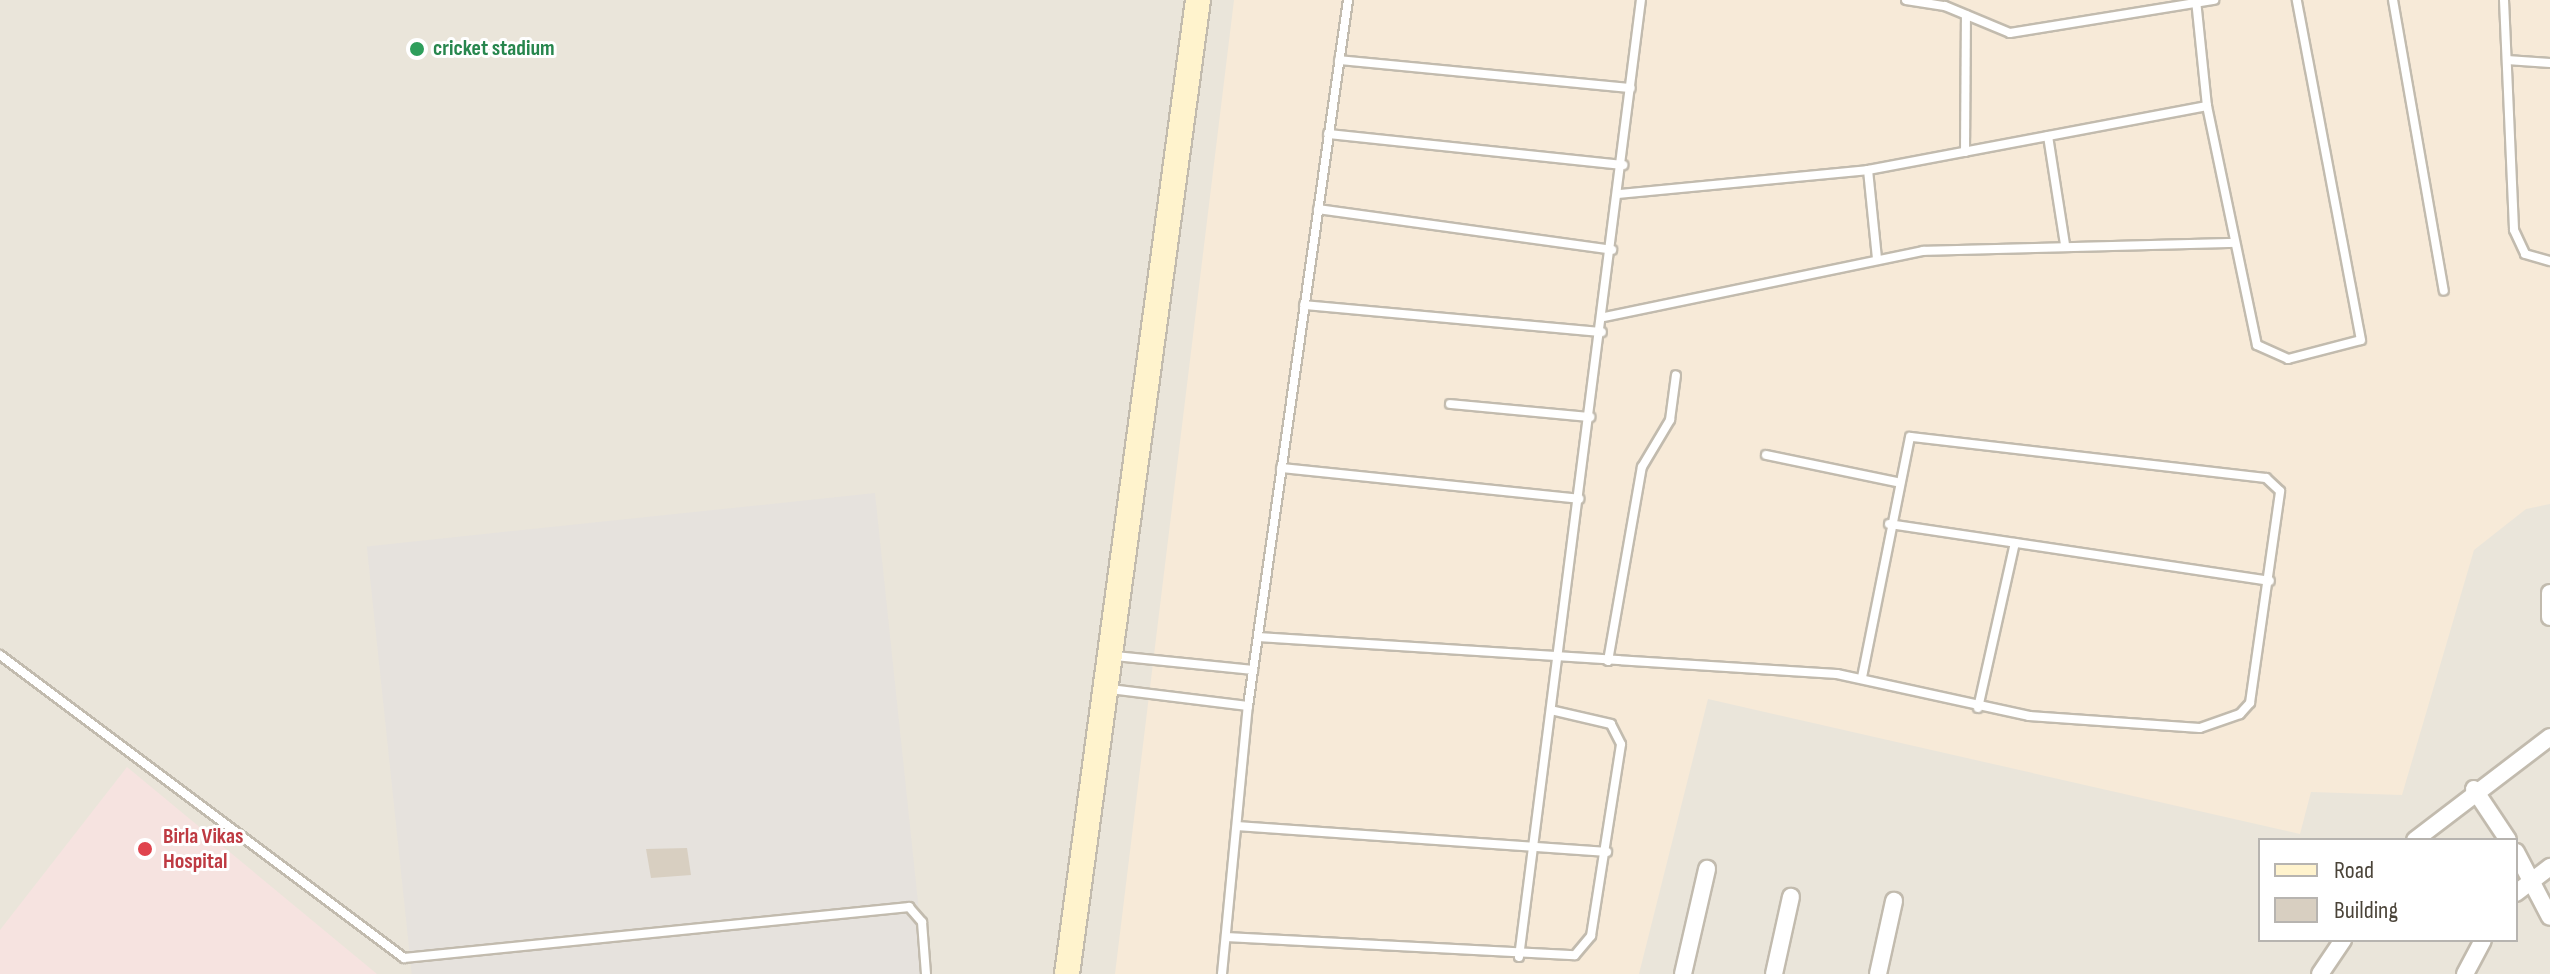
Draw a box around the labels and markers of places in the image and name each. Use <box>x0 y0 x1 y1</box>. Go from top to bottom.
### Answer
place label: cricket stadium <box>433 36 555 62</box>
marker: cricket stadium <box>408 40 426 58</box>
place label: Birla Vikas Hospital <box>163 823 244 874</box>
marker: Birla Vikas Hospital <box>134 838 156 860</box>

